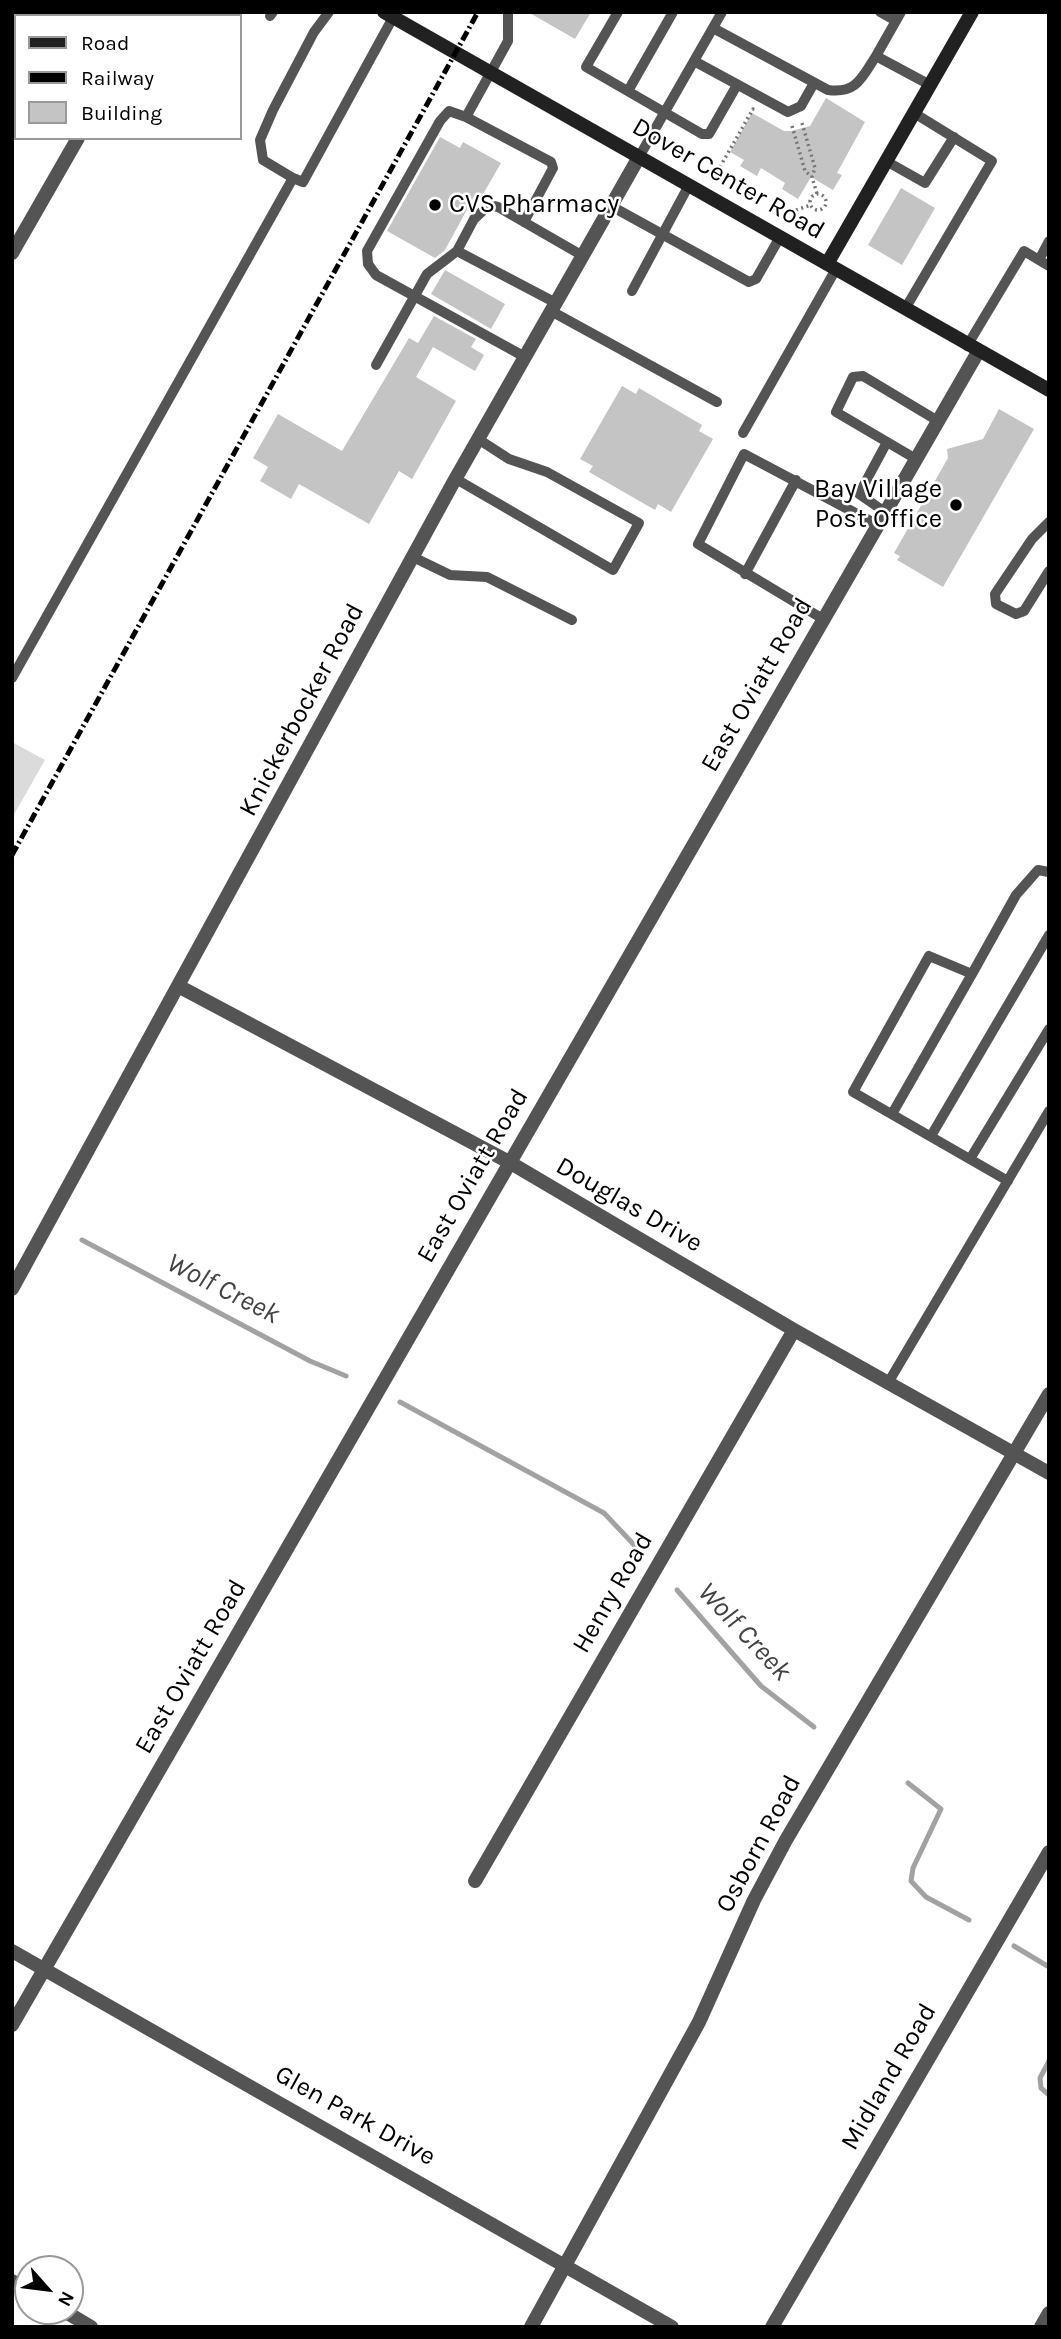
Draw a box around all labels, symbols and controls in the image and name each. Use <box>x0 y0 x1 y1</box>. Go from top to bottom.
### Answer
legend <box>14 14 242 140</box>
text: Road <box>81 31 129 55</box>
text: Railway <box>81 66 154 90</box>
text: Building <box>81 101 162 125</box>
street label: Dover Center Road <box>626 111 830 247</box>
place label: CVS Pharmacy <box>449 189 619 221</box>
marker: CVS Pharmacy <box>427 197 443 213</box>
place label: Bay Village Post Office <box>814 474 942 536</box>
marker: Bay Village Post Office <box>948 497 964 513</box>
street label: East Oviatt Road <box>694 592 820 778</box>
street label: Knickerbocker Road <box>233 598 371 822</box>
street label: East Oviatt Road <box>410 1083 536 1269</box>
street label: Douglas Drive <box>550 1151 708 1259</box>
water label: Wolf Creek <box>161 1246 285 1332</box>
street label: Henry Road <box>566 1527 660 1659</box>
street label: East Oviatt Road <box>128 1574 254 1760</box>
water label: Wolf Creek <box>690 1576 798 1688</box>
street label: Osborn Road <box>710 1770 808 1918</box>
street label: Midland Road <box>835 1998 943 2156</box>
street label: Glen Park Drive <box>269 2059 441 2173</box>
north arrow <box>14 2255 84 2325</box>
text: N <box>53 2288 79 2310</box>

